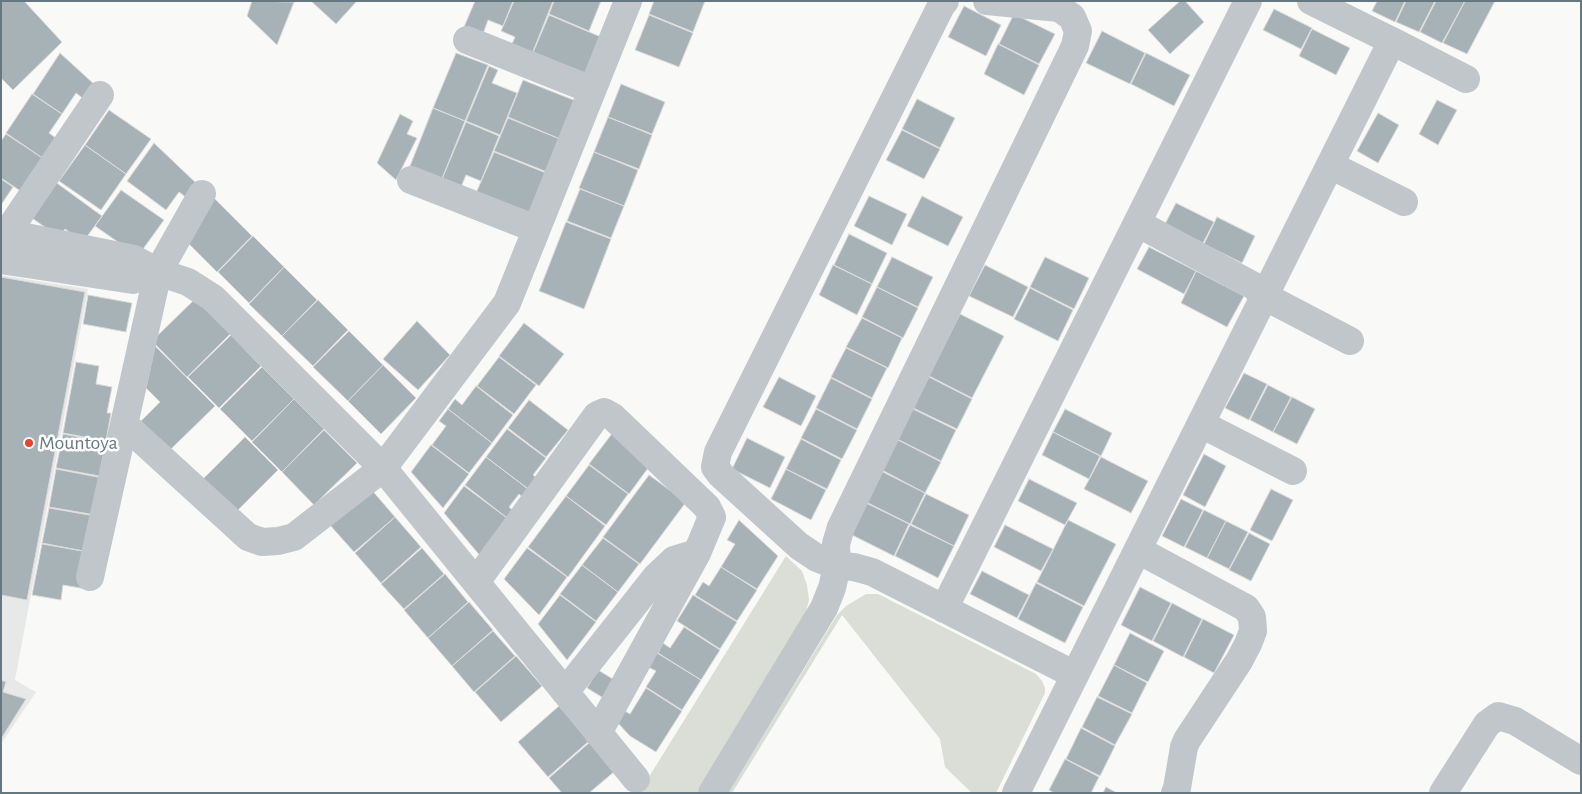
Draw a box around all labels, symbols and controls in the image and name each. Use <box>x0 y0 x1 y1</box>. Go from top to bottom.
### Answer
place label: Mountoya <box>39 431 118 455</box>
marker: Mountoya <box>23 437 35 449</box>

